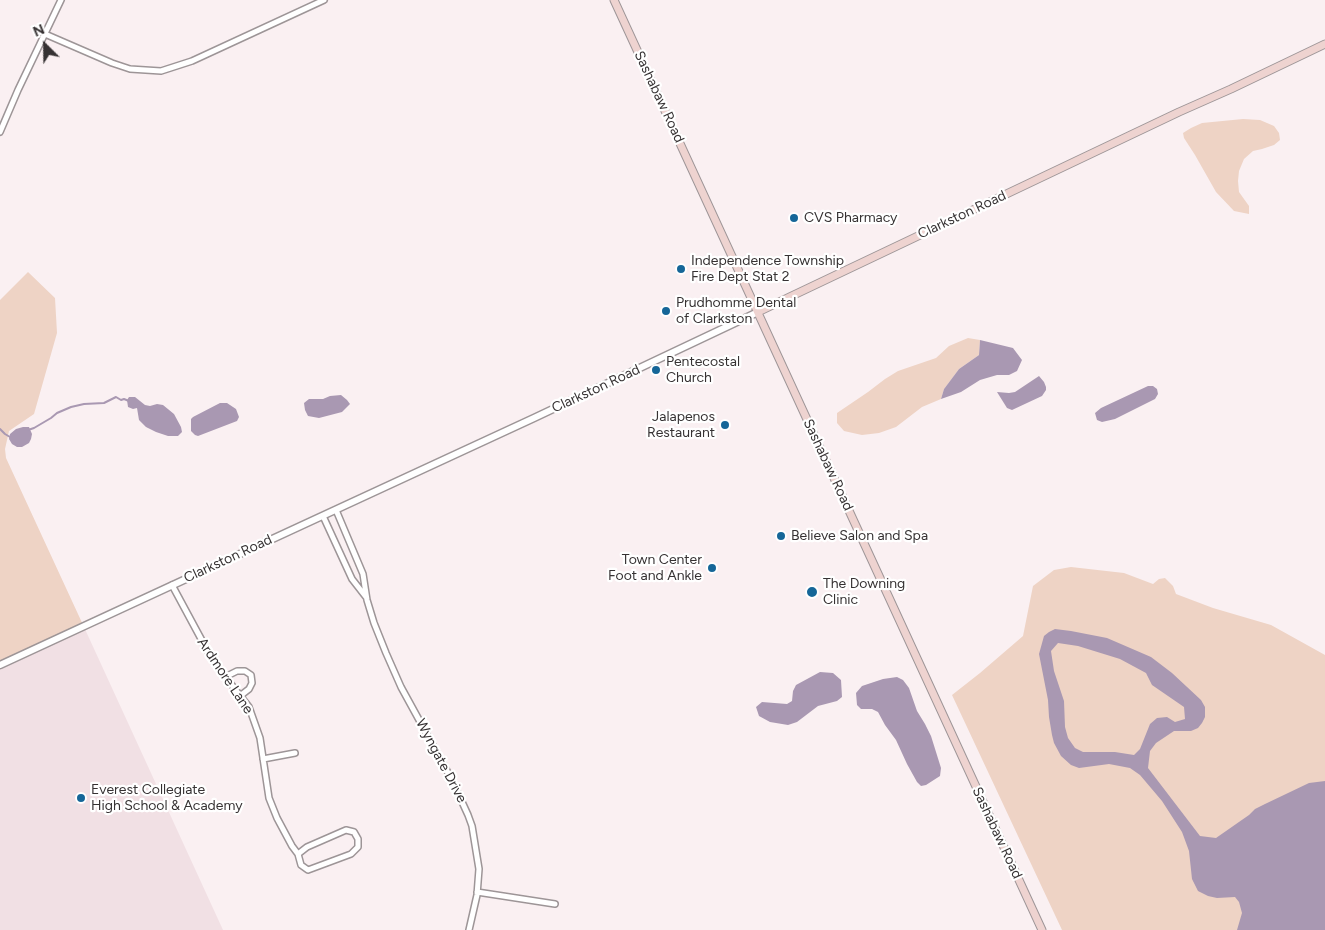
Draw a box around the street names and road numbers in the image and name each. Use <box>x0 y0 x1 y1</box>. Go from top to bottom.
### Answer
street label: Sashabaw Road <box>630 49 688 145</box>
street label: Clarkston Road <box>915 187 1009 243</box>
street label: Clarkston Road <box>549 361 643 417</box>
street label: Sashabaw Road <box>799 417 857 513</box>
street label: Clarkston Road <box>181 531 275 587</box>
street label: Ardmore Lane <box>193 635 257 717</box>
street label: Wyngate Drive <box>412 716 470 806</box>
street label: Sashabaw Road <box>968 785 1026 881</box>

